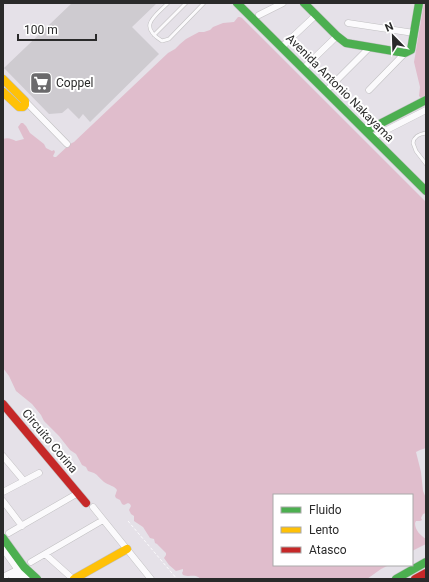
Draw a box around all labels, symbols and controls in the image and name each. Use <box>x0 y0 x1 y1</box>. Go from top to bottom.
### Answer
scale bar <box>18 16 96 42</box>
north arrow <box>373 16 413 56</box>
text: N <box>383 20 396 35</box>
text: 100 m <box>24 23 58 37</box>
street label: Avenida Antonio Nakayama <box>283 31 397 145</box>
supermarket icon: Coppel <box>28 70 54 96</box>
place label: Coppel <box>56 76 93 90</box>
street label: Circuito Corina <box>19 406 81 476</box>
legend <box>273 494 413 566</box>
text: Fluido <box>309 503 342 517</box>
text: Lento <box>309 523 339 537</box>
text: Atasco <box>309 543 347 557</box>

